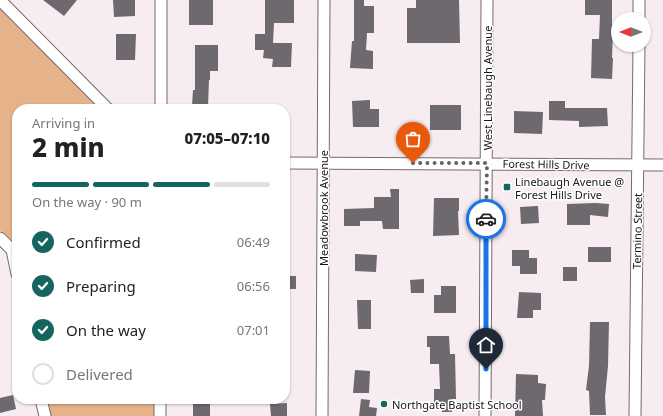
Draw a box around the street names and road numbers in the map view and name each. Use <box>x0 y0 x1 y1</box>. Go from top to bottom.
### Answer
street label: West Linebaugh Avenue <box>480 26 495 150</box>
street label: Meadowbrook Avenue <box>316 150 331 266</box>
street label: Forest Hills Drive <box>502 156 590 172</box>
street label: Termino Street <box>629 193 645 269</box>

